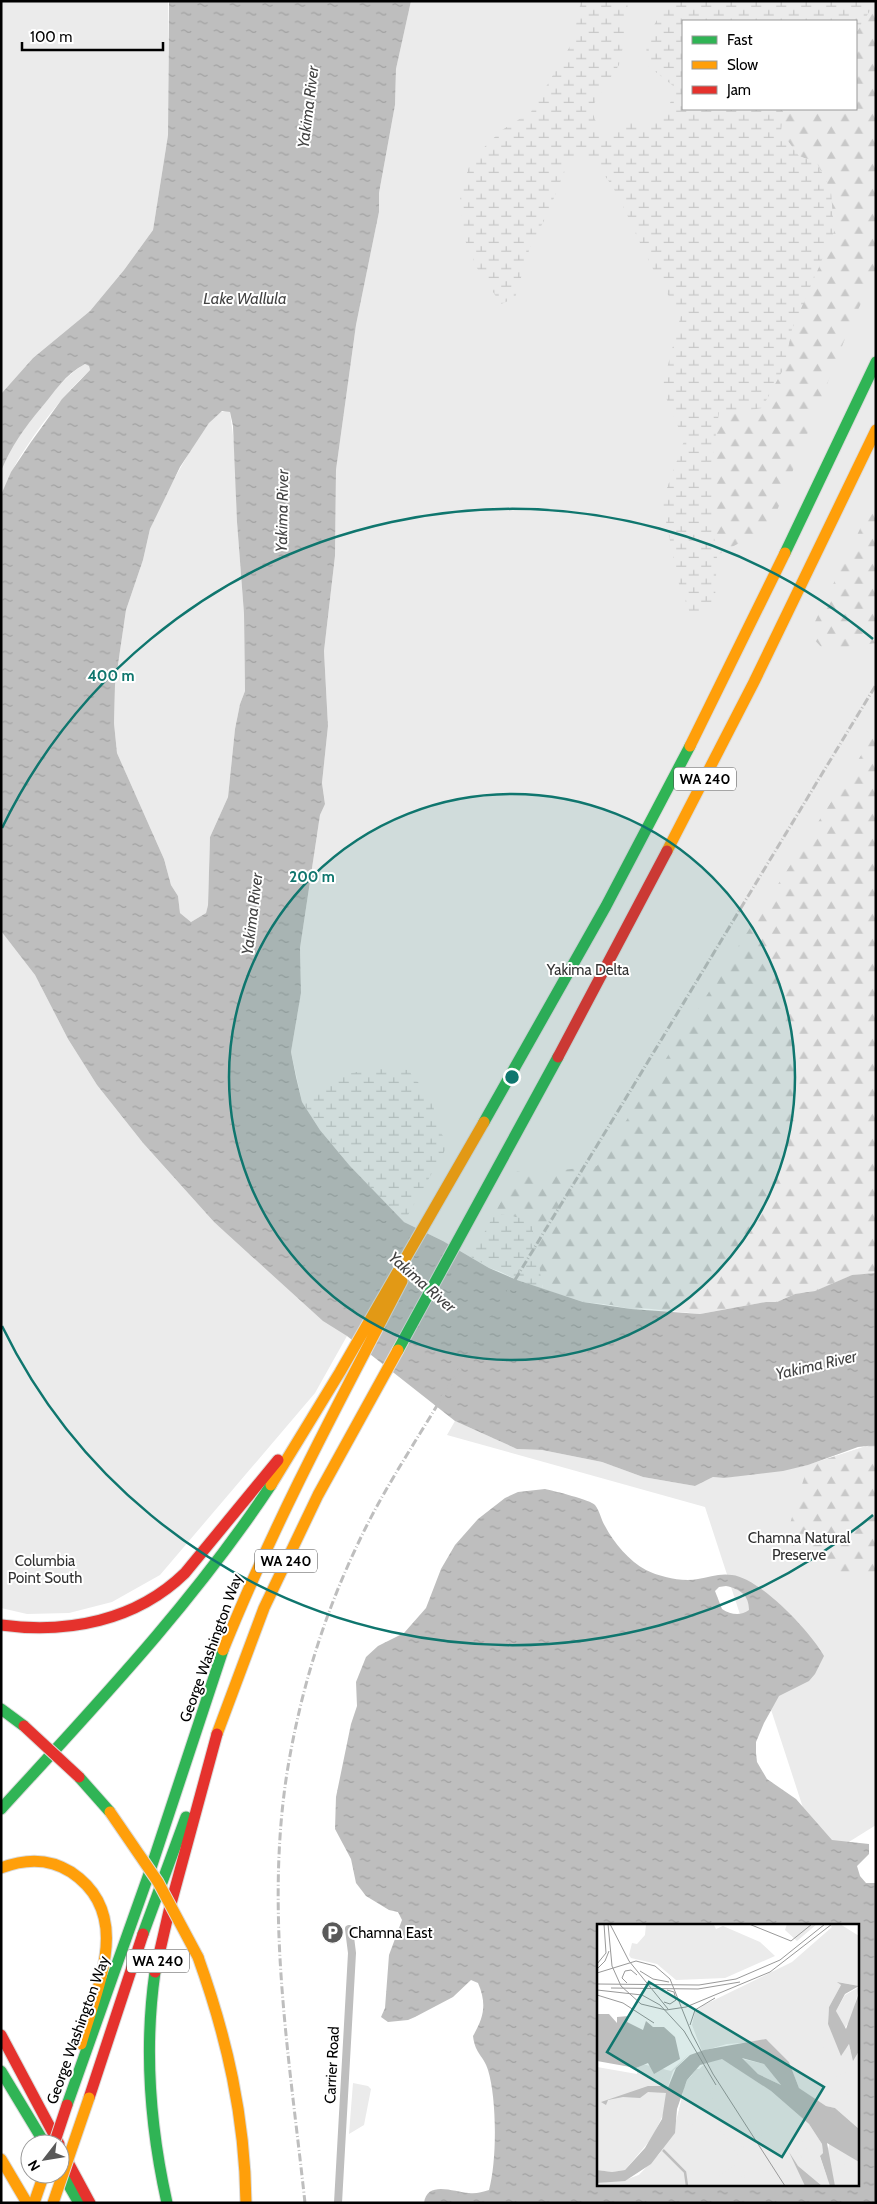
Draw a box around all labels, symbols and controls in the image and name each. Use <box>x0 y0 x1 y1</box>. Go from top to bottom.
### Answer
scale bar <box>22 20 164 52</box>
legend <box>682 20 857 110</box>
text: 100 m <box>30 28 72 46</box>
text: Fast <box>727 31 752 49</box>
text: Slow <box>727 56 758 74</box>
water label: Yakima River <box>294 64 323 149</box>
text: Jam <box>726 81 751 99</box>
water label: Lake Wallula <box>203 289 287 308</box>
water label: Yakima River <box>272 468 292 553</box>
text: 400 m <box>88 667 134 685</box>
road number: WA 240 <box>674 768 736 791</box>
text: 200 m <box>289 868 335 886</box>
water label: Yakima River <box>238 871 267 956</box>
park label: Yakima Delta <box>546 961 630 979</box>
centre of rings <box>503 1068 521 1086</box>
water label: Yakima River <box>385 1248 460 1317</box>
water label: Yakima River <box>774 1346 860 1384</box>
park label: Chamna Natural Preserve <box>748 1529 851 1564</box>
road number: WA 240 <box>255 1550 317 1572</box>
park label: Columbia Point South <box>8 1552 82 1587</box>
street label: George Washington Way <box>176 1571 246 1725</box>
parking icon: Chamna East <box>321 1921 345 1945</box>
place label: Chamna East <box>349 1924 432 1942</box>
inset map <box>597 1924 860 2186</box>
road number: WA 240 <box>127 1950 189 1972</box>
street label: George Washington Way <box>43 1953 113 2107</box>
street label: Carrier Road <box>321 2026 343 2104</box>
north arrow <box>20 2134 70 2184</box>
text: N <box>24 2157 44 2175</box>

